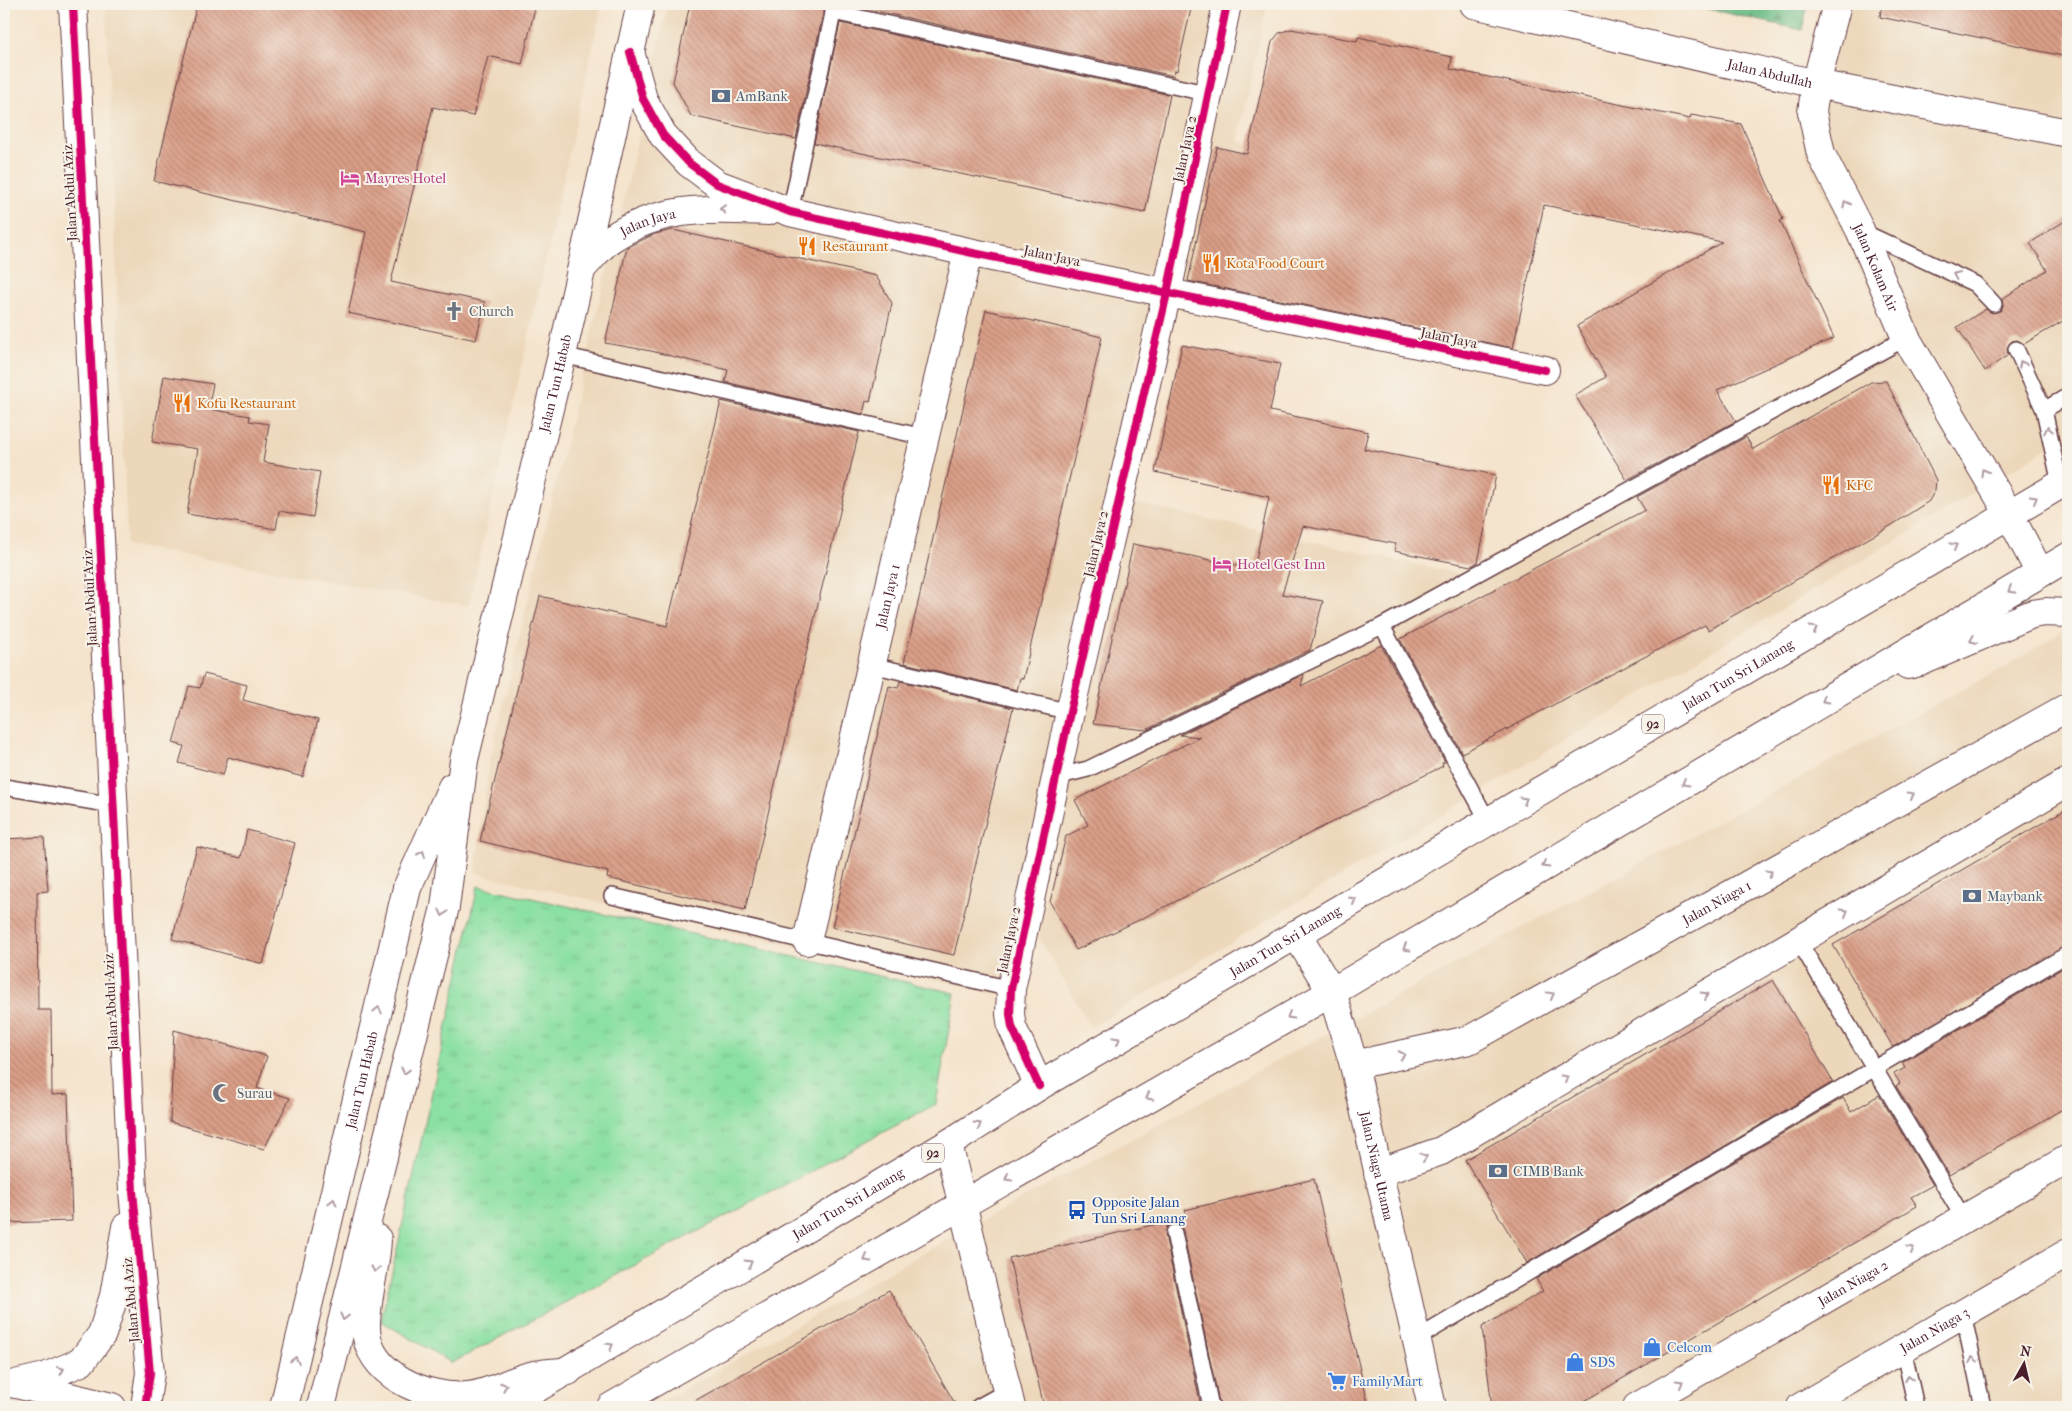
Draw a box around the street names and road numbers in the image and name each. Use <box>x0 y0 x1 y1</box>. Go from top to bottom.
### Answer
street label: Jalan Abdullah <box>1725 55 1814 91</box>
street label: Jalan Jaya 2 <box>1169 114 1200 185</box>
street label: Jalan Abdul Aziz <box>59 144 81 243</box>
street label: Jalan Jaya <box>616 205 677 240</box>
street label: Jalan Kolam Air <box>1849 219 1902 314</box>
street label: Jalan Jaya <box>1021 241 1083 270</box>
street label: Jalan Jaya <box>1418 323 1480 352</box>
street label: Jalan Tun Habab <box>535 333 575 435</box>
street label: Jalan Jaya 2 <box>1080 509 1112 580</box>
street label: Jalan Abdul Aziz <box>79 549 101 648</box>
street label: Jalan Jaya 1 <box>872 562 903 631</box>
street label: Jalan Tun Sri Lanang <box>1678 635 1797 714</box>
road number: 92 <box>1642 714 1664 734</box>
street label: Jalan Niaga 1 <box>1678 876 1754 929</box>
street label: Jalan Tun Sri Lanang <box>1226 901 1345 981</box>
street label: Jalan Jaya 2 <box>993 905 1024 976</box>
street label: Jalan Abdul Aziz <box>100 953 122 1052</box>
street label: Jalan Tun Habab <box>341 1029 381 1132</box>
street label: Jalan Niaga Utama <box>1356 1109 1398 1223</box>
road number: 92 <box>922 1144 944 1162</box>
street label: Jalan Tun Sri Lanang <box>788 1163 907 1243</box>
street label: Jalan Niaga 2 <box>1814 1256 1891 1310</box>
street label: Jalan Abd Aziz <box>119 1257 143 1344</box>
street label: Jalan Niaga 3 <box>1896 1304 1972 1357</box>

